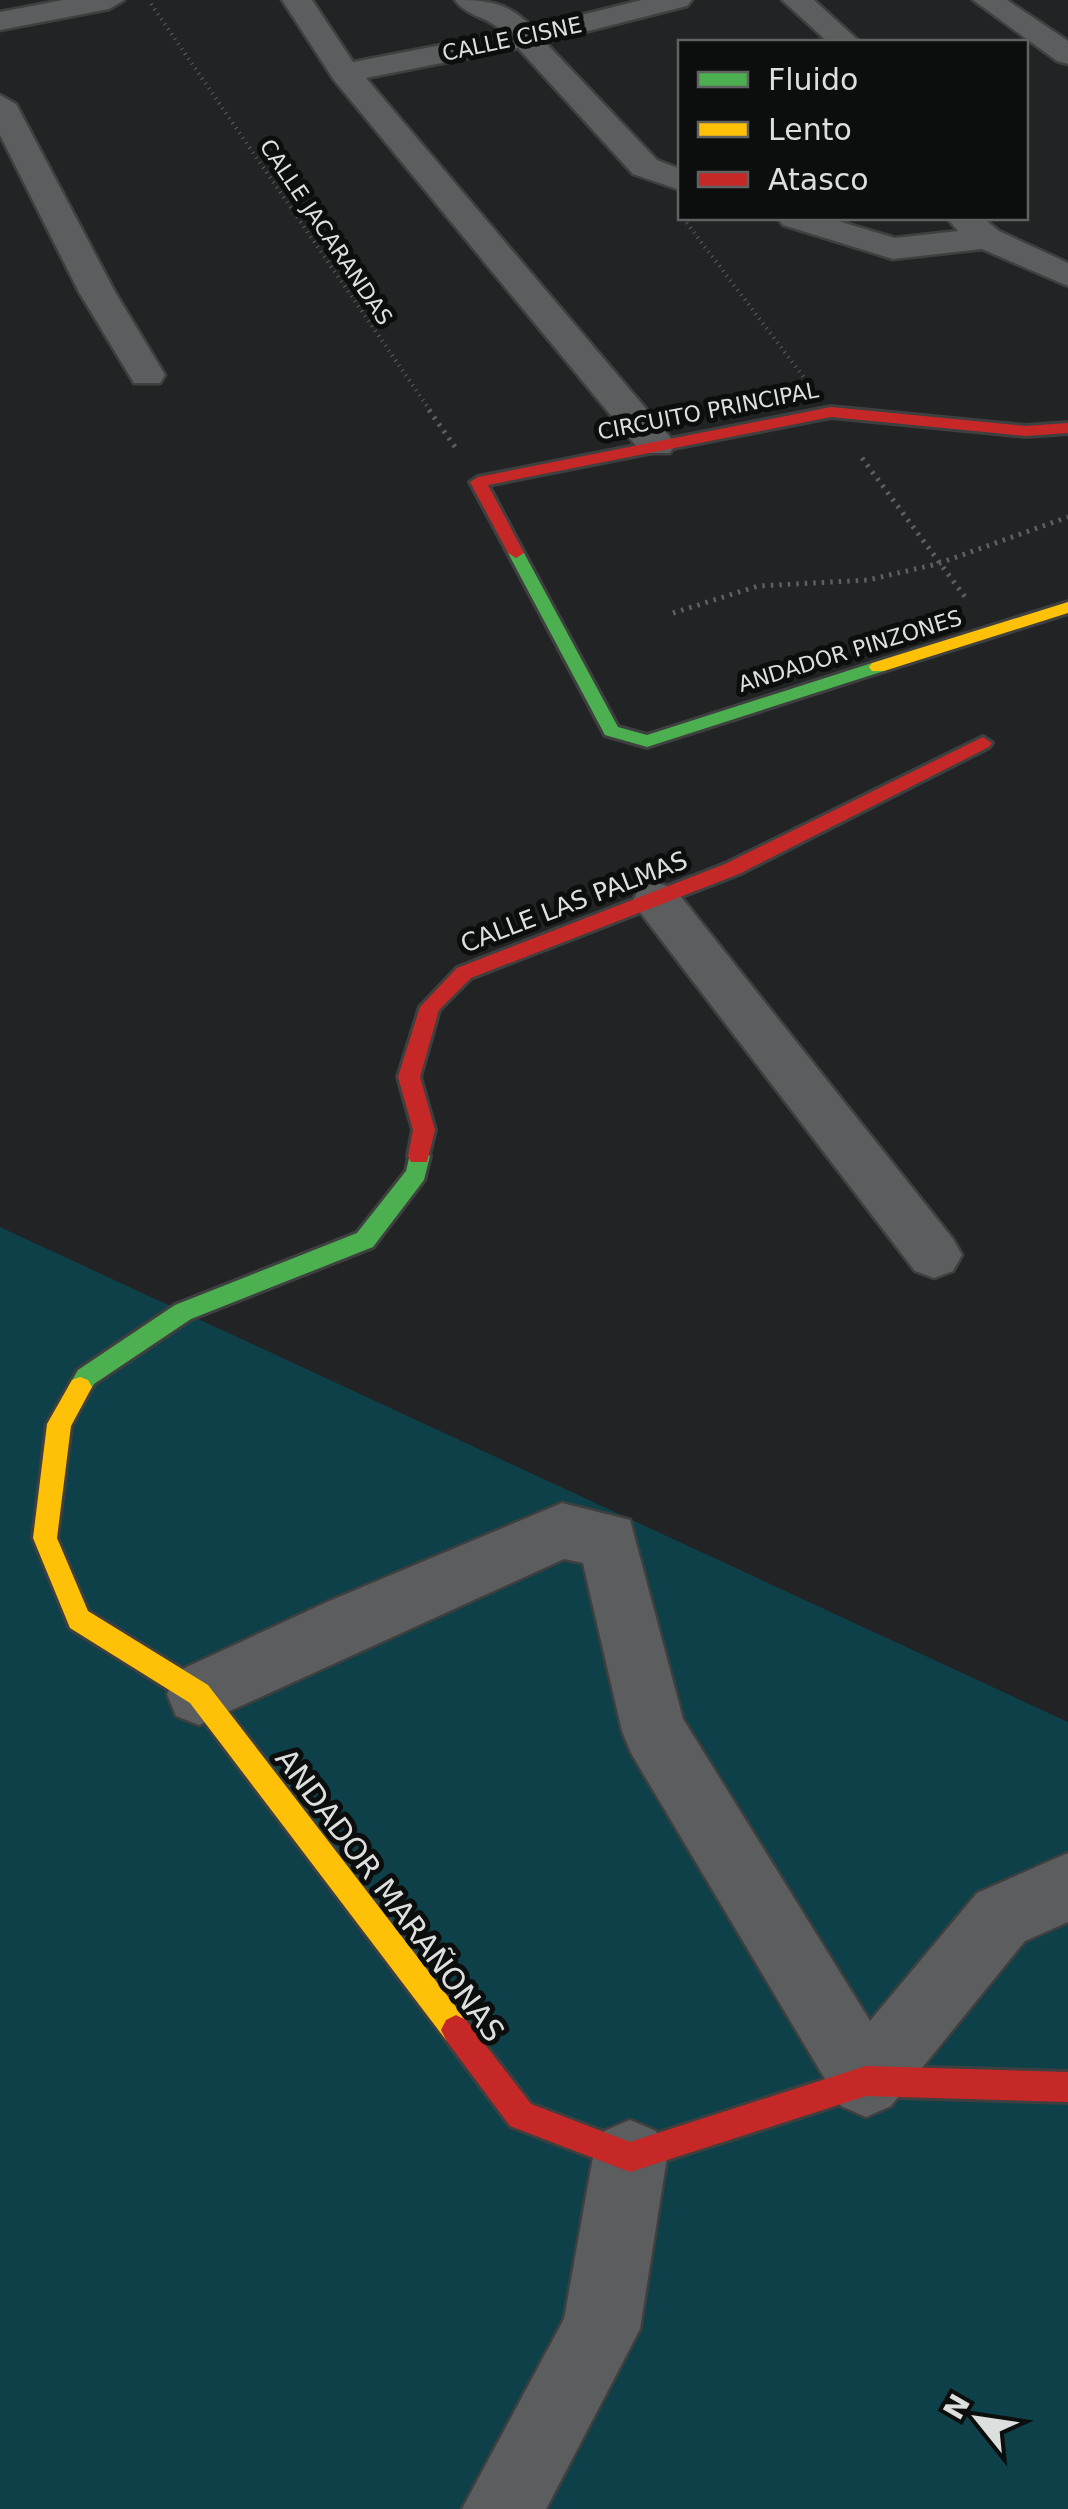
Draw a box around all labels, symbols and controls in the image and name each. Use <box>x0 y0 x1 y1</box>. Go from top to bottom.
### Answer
street label: CALLE CISNE <box>440 12 584 66</box>
legend <box>678 40 1028 220</box>
text: Fluido <box>768 62 858 97</box>
text: Lento <box>768 112 852 147</box>
street label: CALLE JACARANDAS <box>255 134 397 330</box>
text: Atasco <box>768 162 869 197</box>
street label: CIRCUITO PRINCIPAL <box>596 377 821 445</box>
street label: ANDADOR PINZONES <box>735 605 965 697</box>
street label: CALLE LAS PALMAS <box>456 845 692 959</box>
street label: ANDADOR MARAÑONAS <box>268 1742 512 2048</box>
north arrow <box>928 2369 1028 2469</box>
text: N <box>937 2388 977 2425</box>

